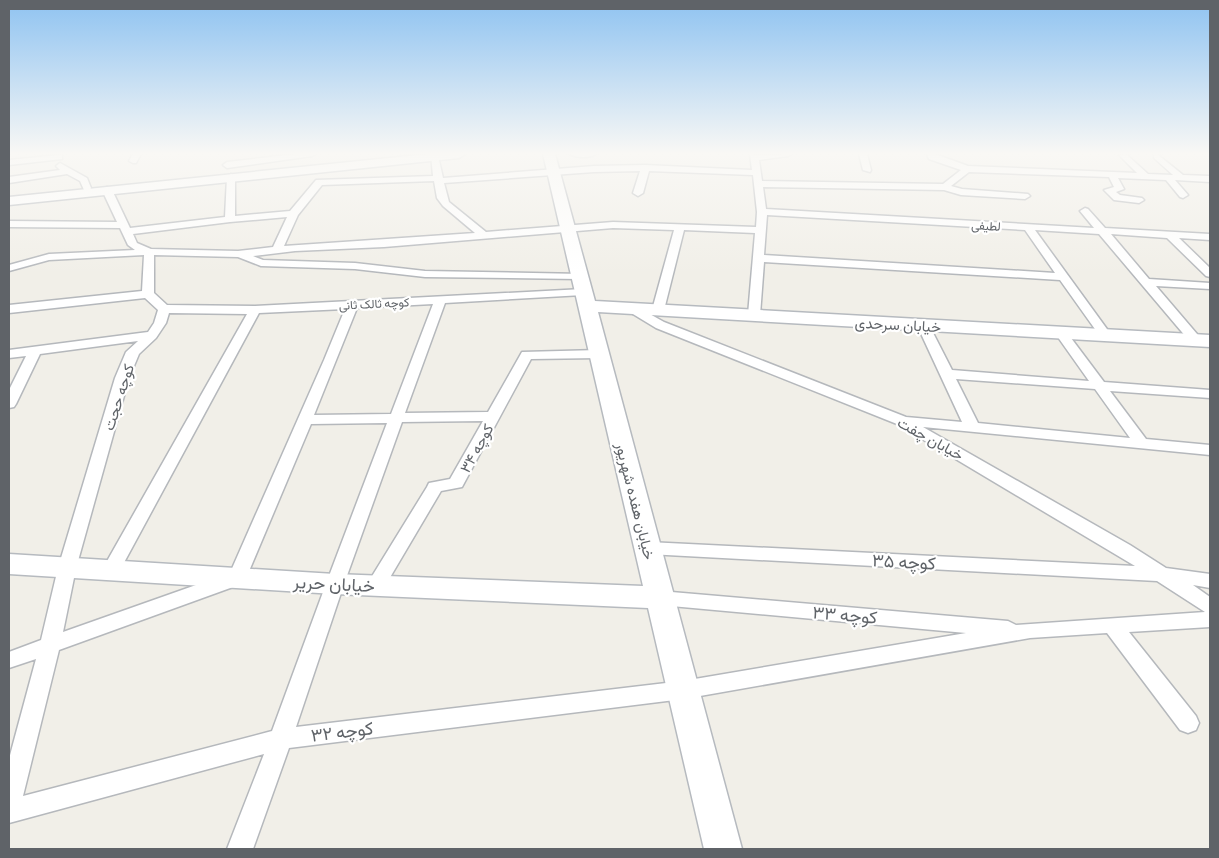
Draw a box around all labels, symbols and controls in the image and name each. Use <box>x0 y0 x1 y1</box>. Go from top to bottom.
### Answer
street label: لطیفی <box>971 217 1001 235</box>
street label: کوچه ثالک ثانی <box>338 294 410 314</box>
street label: خیابان سرحدی <box>854 313 942 337</box>
street label: کوچه حجت <box>99 361 139 433</box>
street label: خیابان چفت <box>894 413 967 465</box>
street label: کوچه ۳۴ <box>455 420 499 476</box>
street label: خیابان هفده شهریور <box>612 440 659 562</box>
street label: کوچه ۳۵ <box>871 548 936 576</box>
street label: خیابان حریر <box>292 570 375 597</box>
street label: کوچه ۳۳ <box>811 600 878 630</box>
street label: کوچه ۳۲ <box>310 716 375 748</box>

